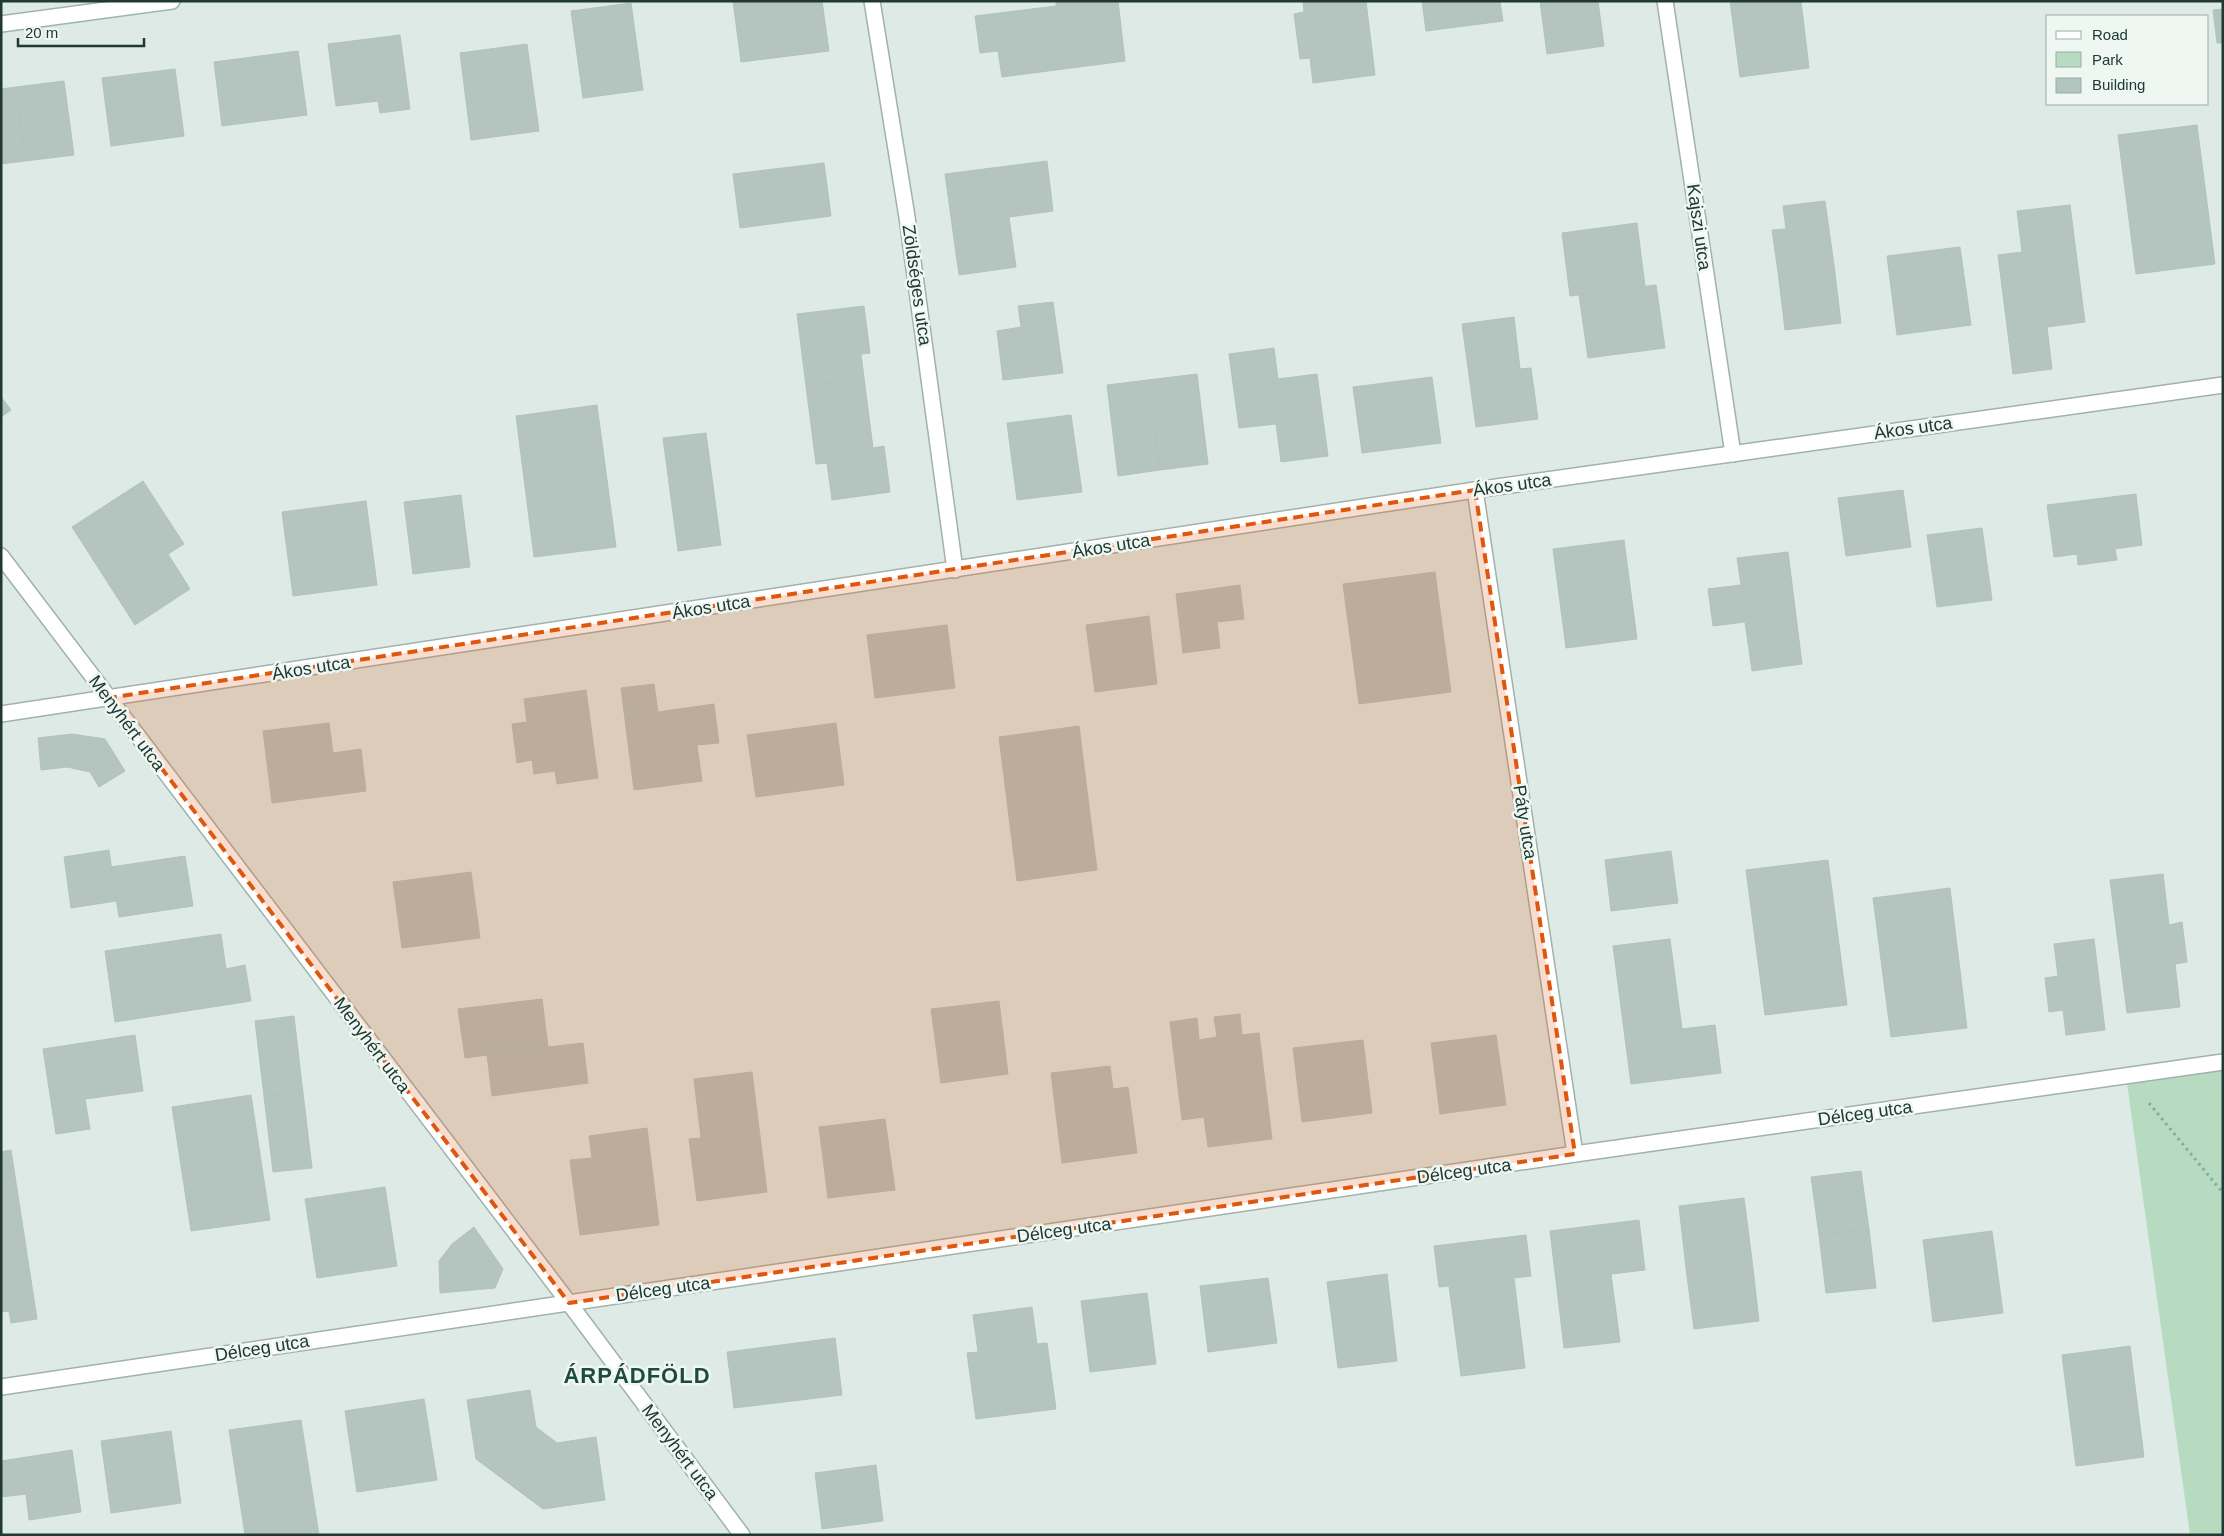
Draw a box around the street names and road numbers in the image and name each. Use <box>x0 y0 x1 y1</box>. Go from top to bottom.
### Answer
street label: Kajszi utca <box>1683 183 1715 272</box>
street label: Zöldséges utca <box>899 223 936 348</box>
street label: Ákos utca <box>1872 412 1955 443</box>
street label: Ákos utca <box>1471 469 1554 500</box>
street label: Ákos utca <box>1070 530 1153 562</box>
street label: Ákos utca <box>670 591 753 623</box>
street label: Ákos utca <box>270 652 353 684</box>
street label: Menyhért utca <box>85 671 170 775</box>
street label: Páty utca <box>1509 783 1541 862</box>
street label: Menyhért utca <box>330 993 415 1097</box>
street label: Délceg utca <box>1817 1096 1914 1130</box>
street label: Délceg utca <box>1416 1154 1513 1188</box>
street label: Délceg utca <box>1016 1213 1113 1247</box>
street label: Délceg utca <box>615 1272 712 1306</box>
street label: Délceg utca <box>213 1331 311 1365</box>
street label: Menyhért utca <box>638 1400 723 1504</box>

